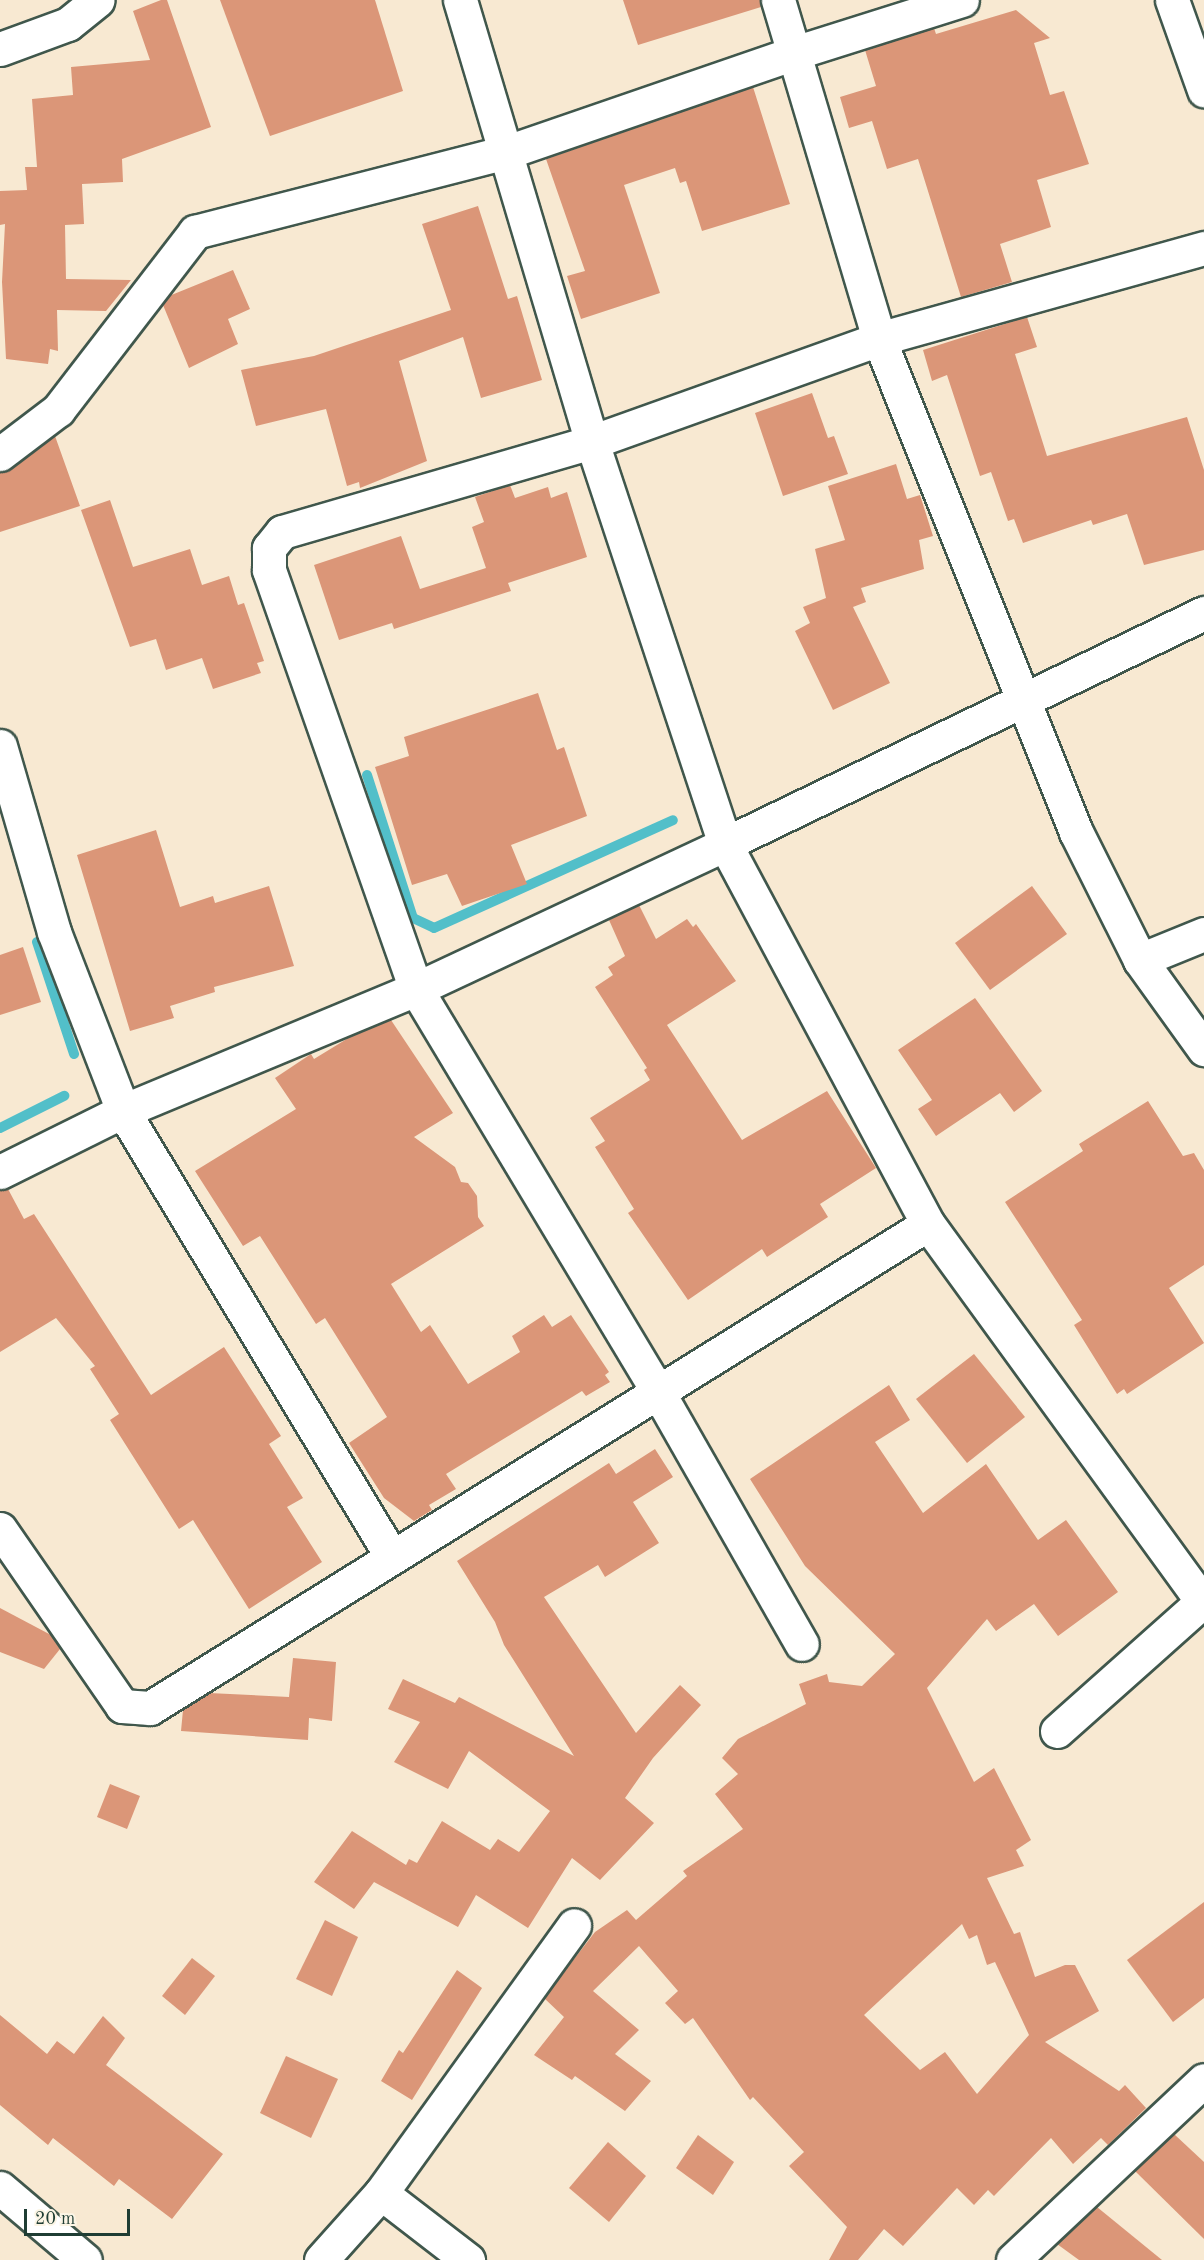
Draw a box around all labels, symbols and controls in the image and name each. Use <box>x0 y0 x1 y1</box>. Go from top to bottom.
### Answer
scale bar <box>27 2197 134 2235</box>
text: 20 m <box>35 2210 75 2228</box>

